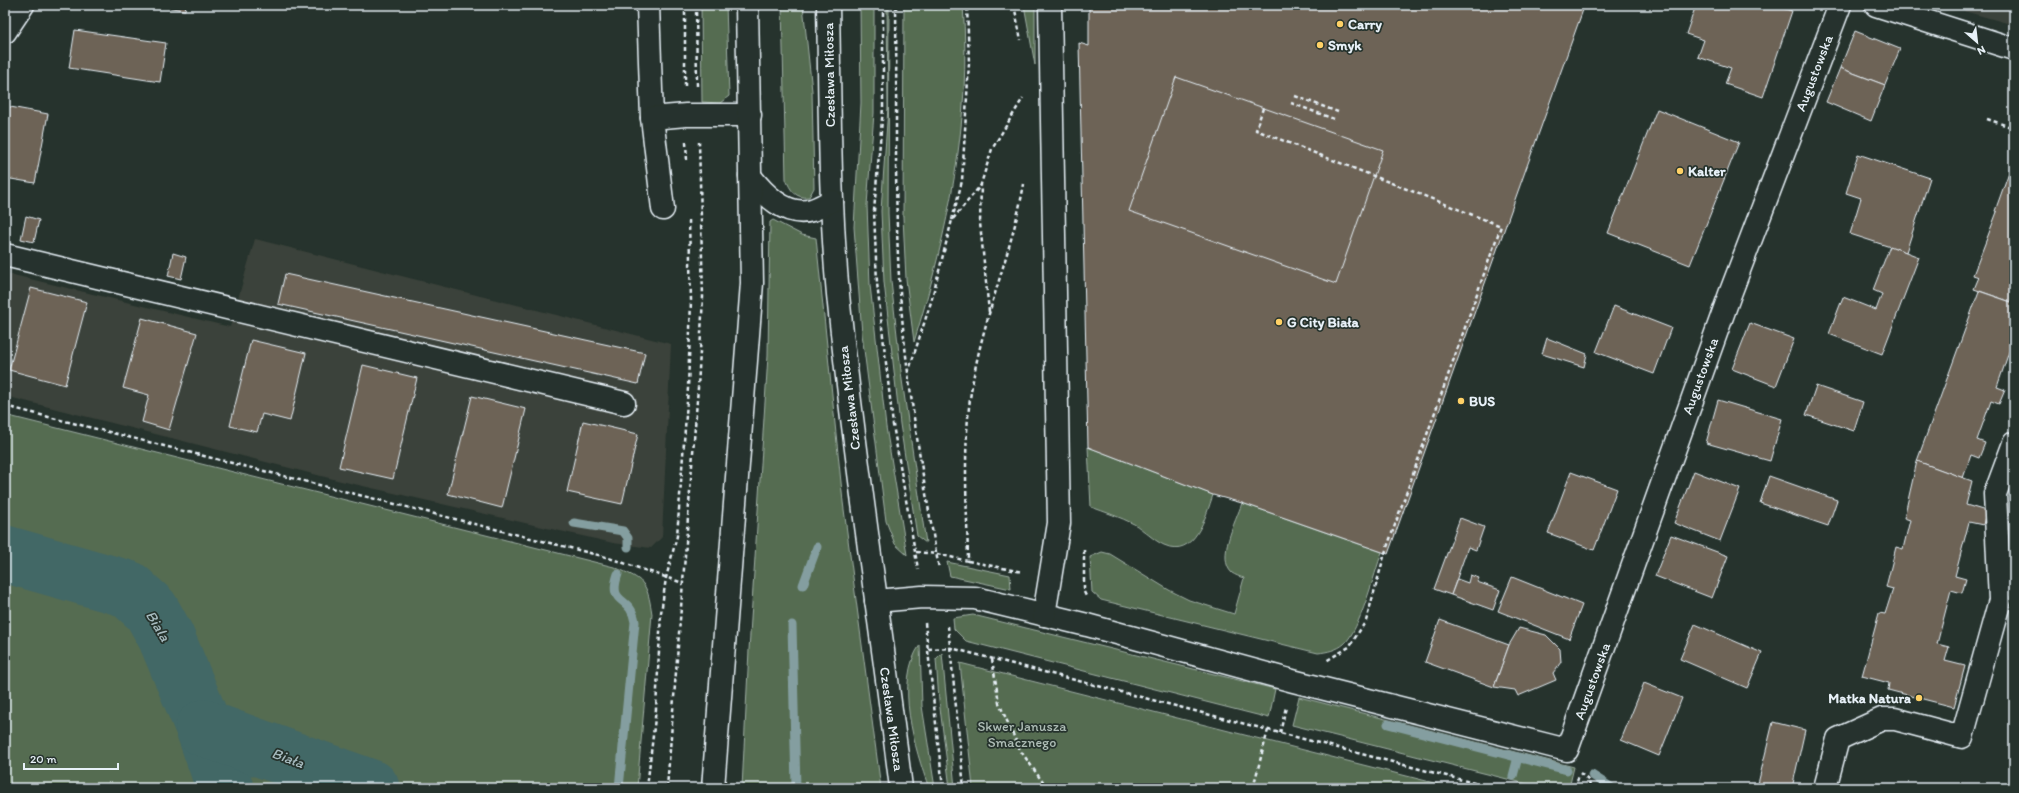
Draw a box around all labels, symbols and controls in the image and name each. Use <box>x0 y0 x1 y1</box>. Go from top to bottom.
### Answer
place label: Carry <box>1348 16 1382 33</box>
marker: Carry <box>1335 19 1345 29</box>
street label: Czesława Miłosza <box>820 22 839 128</box>
north arrow <box>1957 22 1997 62</box>
street label: Augustowska <box>1792 32 1837 114</box>
place label: Smyk <box>1328 37 1362 54</box>
marker: Smyk <box>1315 40 1325 50</box>
text: N <box>1975 43 1988 58</box>
place label: Kalter <box>1688 163 1726 180</box>
marker: Kalter <box>1675 166 1685 176</box>
place label: G City Biała <box>1287 314 1359 331</box>
marker: G City Biała <box>1274 317 1284 327</box>
street label: Augustowska <box>1679 335 1722 417</box>
street label: Czesława Miłosza <box>835 344 864 451</box>
place label: BUS <box>1469 393 1495 410</box>
marker: BUS <box>1456 396 1466 406</box>
water label: Biala <box>142 607 174 645</box>
street label: Augustowska <box>1571 640 1614 722</box>
street label: Czesława Miłosza <box>876 666 907 773</box>
place label: Matka Natura <box>1828 690 1911 707</box>
marker: Matka Natura <box>1914 693 1924 703</box>
park label: Skwer Janusza Smacznego <box>977 718 1067 751</box>
water label: Biała <box>269 744 307 772</box>
scale bar <box>24 745 118 771</box>
text: 20 m <box>30 752 57 766</box>

